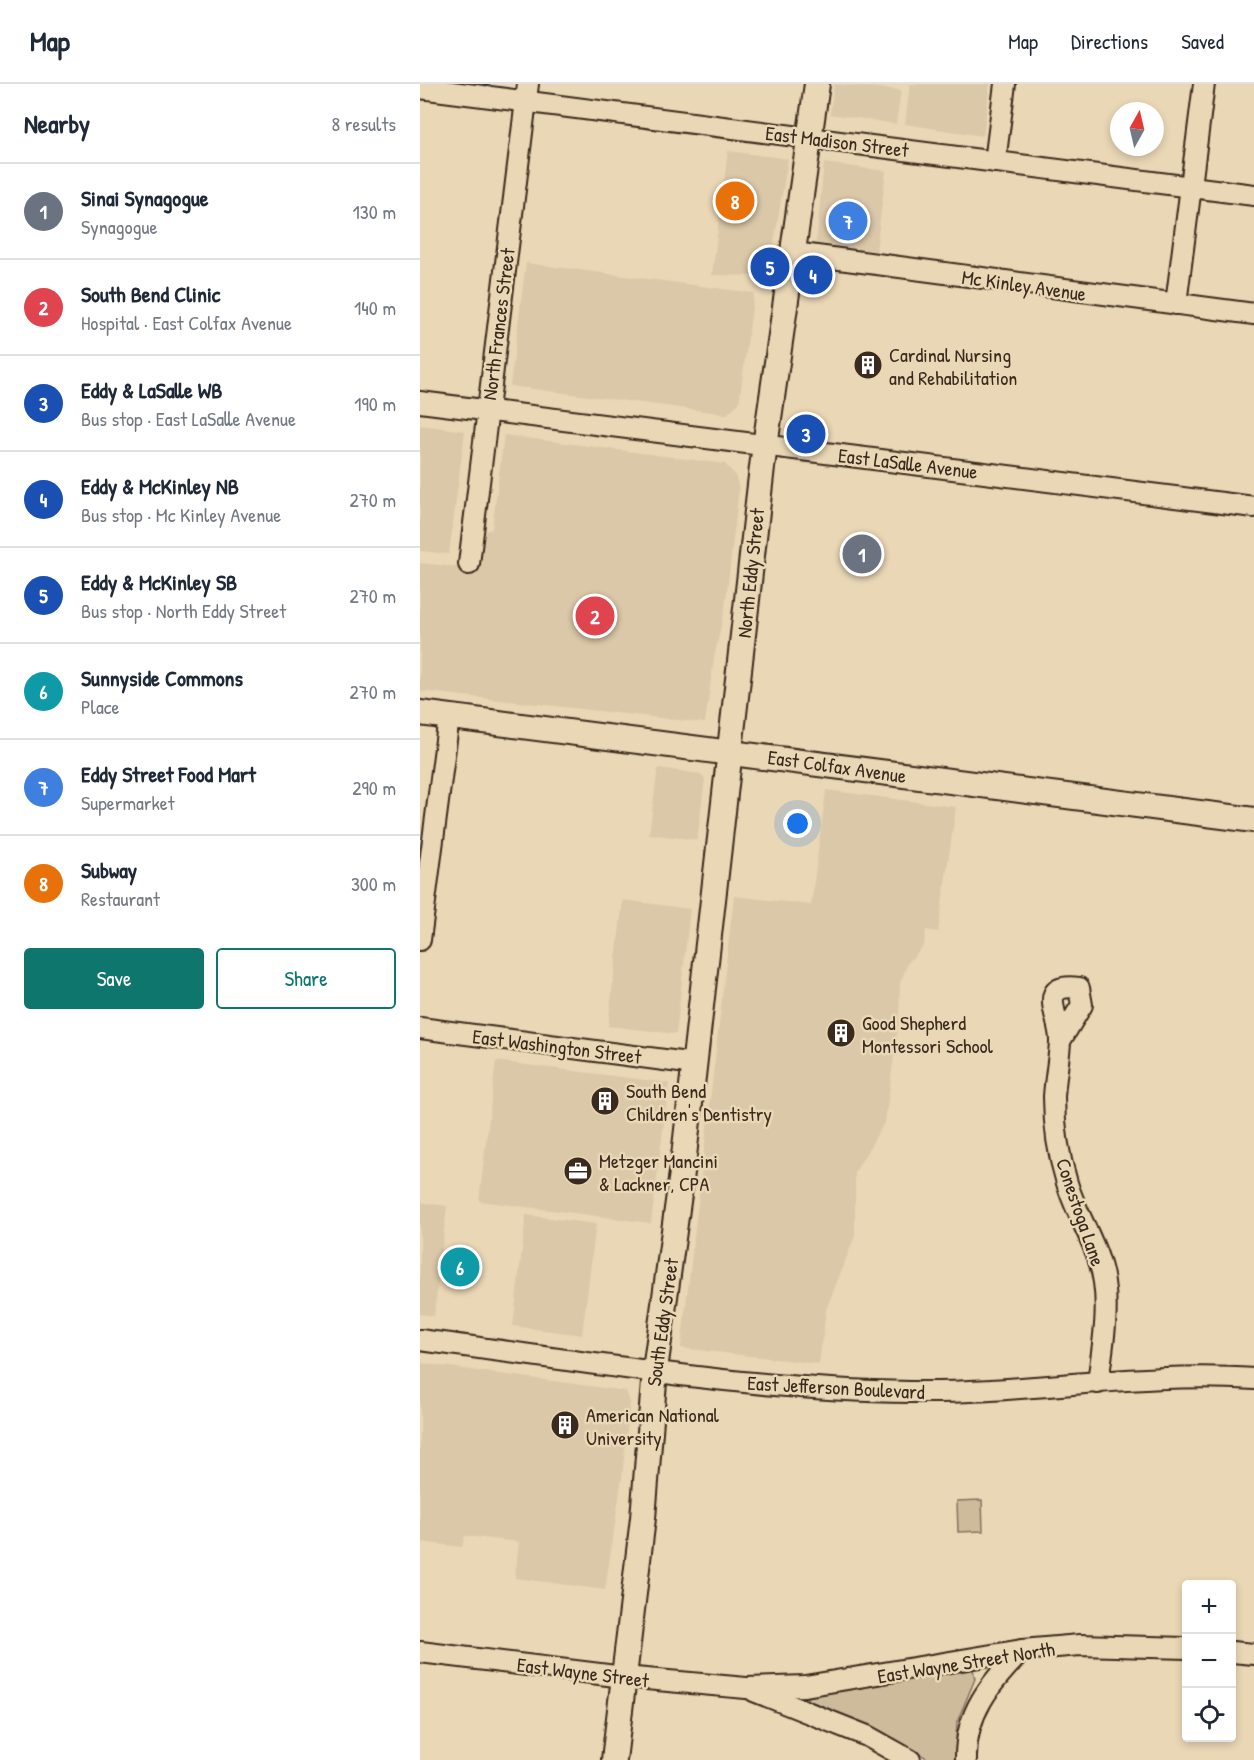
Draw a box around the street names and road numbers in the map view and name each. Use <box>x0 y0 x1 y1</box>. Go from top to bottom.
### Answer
street label: East Madison Street <box>764 119 911 163</box>
street label: North Frances Street <box>475 245 521 402</box>
street label: Mc Kinley Avenue <box>960 263 1088 307</box>
street label: East LaSalle Avenue <box>837 441 979 485</box>
street label: North Eddy Street <box>730 506 770 639</box>
street label: East Colfax Avenue <box>766 743 908 789</box>
street label: East Washington Street <box>471 1022 644 1070</box>
street label: Conestoga Lane <box>1050 1155 1112 1270</box>
street label: South Eddy Street <box>640 1255 685 1388</box>
street label: East Jefferson Boulevard <box>747 1369 926 1405</box>
street label: East Wayne Street North <box>876 1635 1056 1689</box>
street label: East Wayne Street <box>516 1651 652 1694</box>

